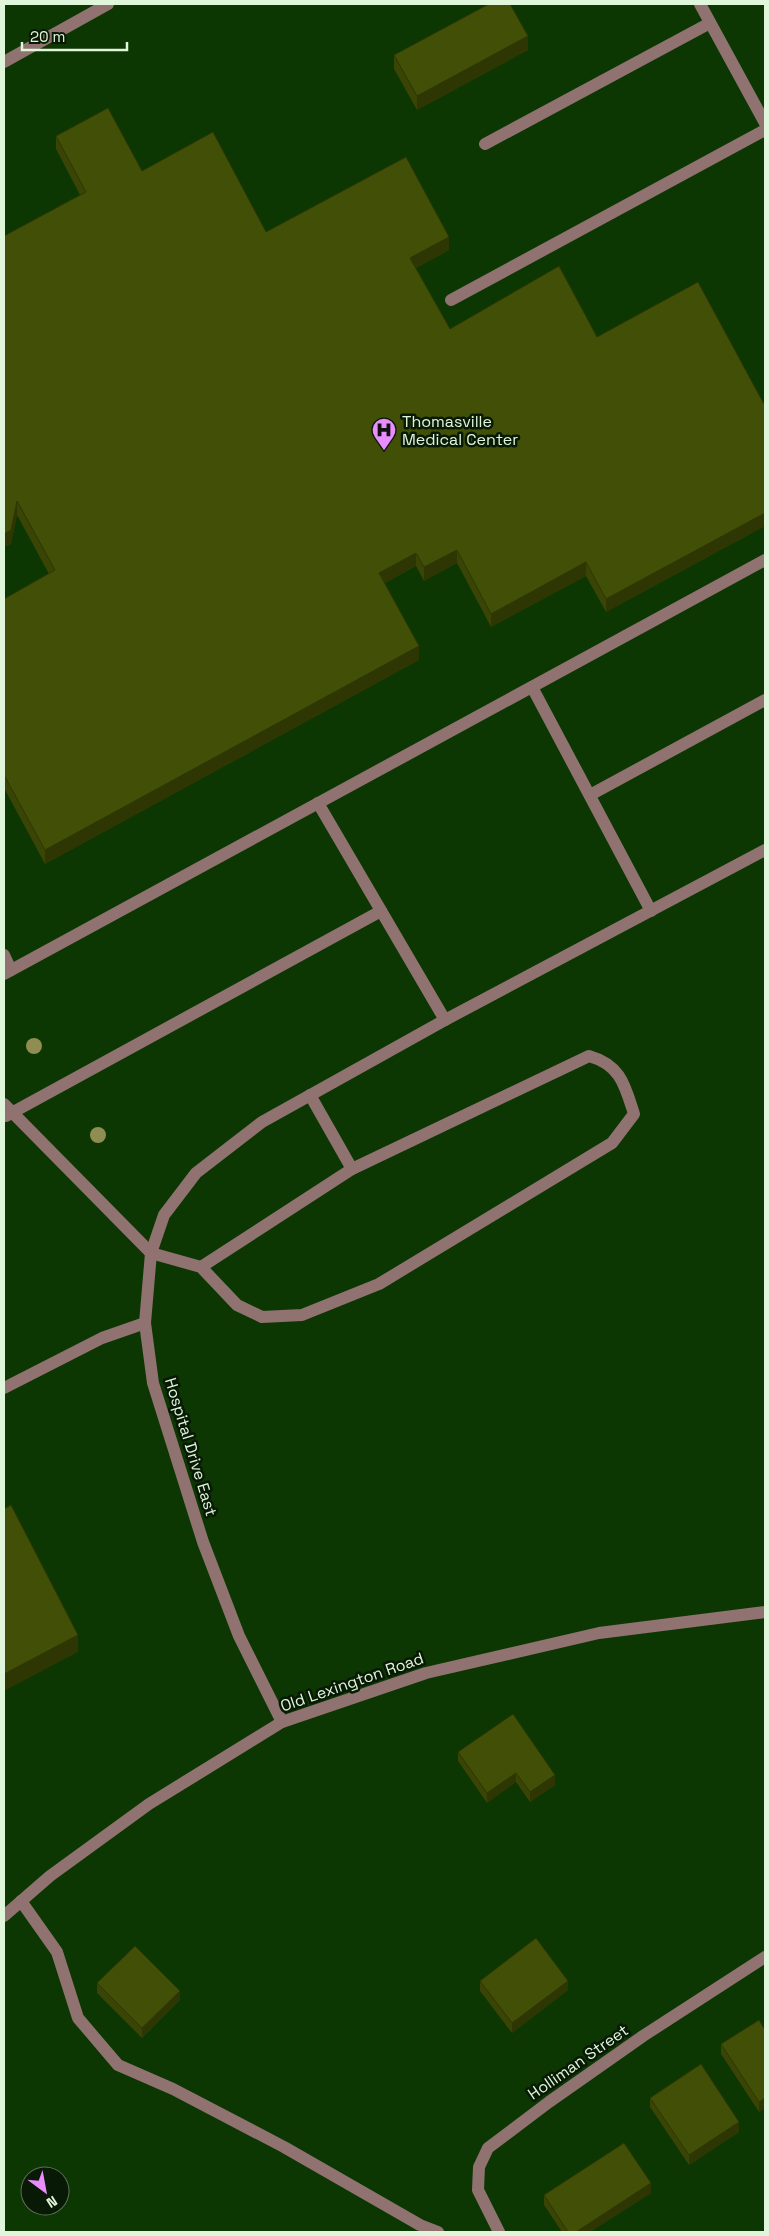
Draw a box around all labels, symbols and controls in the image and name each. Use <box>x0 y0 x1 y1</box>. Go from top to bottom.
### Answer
scale bar <box>22 20 128 52</box>
text: 20 m <box>30 27 65 46</box>
place label: Thomasville Medical Center <box>402 411 518 450</box>
hospital icon: Thomasville Medical Center <box>371 417 397 451</box>
street label: Hospital Drive East <box>160 1375 222 1519</box>
street label: Old Lexington Road <box>278 1648 426 1716</box>
street label: Holliman Street <box>524 2020 632 2104</box>
north arrow <box>20 2166 70 2216</box>
text: N <box>43 2192 61 2212</box>

